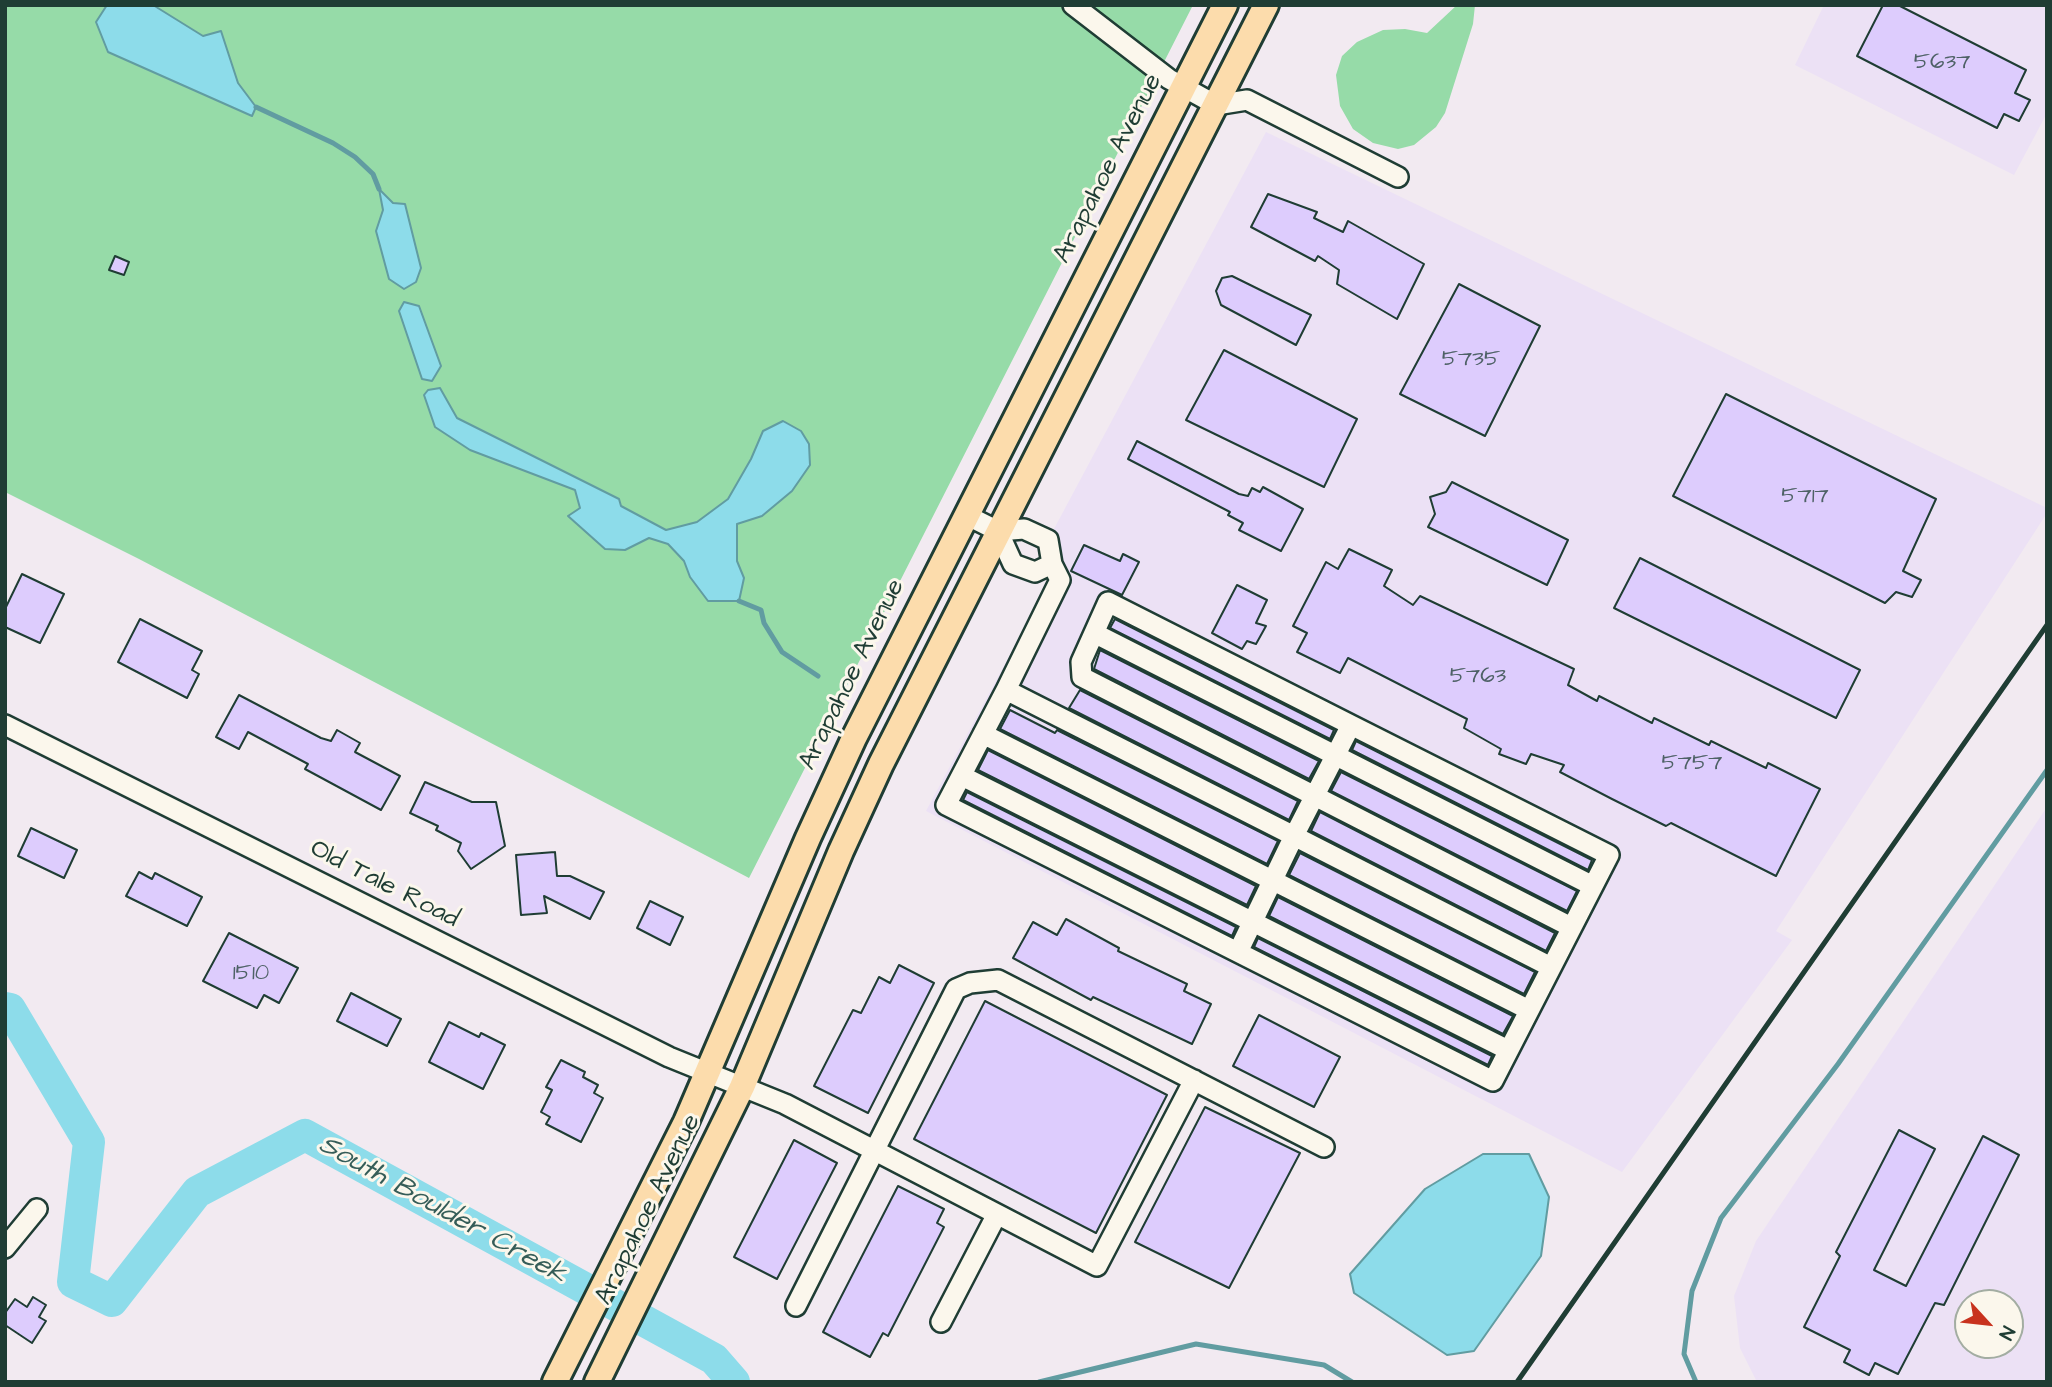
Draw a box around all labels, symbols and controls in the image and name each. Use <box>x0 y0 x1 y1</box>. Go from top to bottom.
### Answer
house number: 5637 <box>1914 49 1970 77</box>
street label: Arapahoe Avenue <box>1048 69 1170 269</box>
house number: 5735 <box>1442 346 1500 374</box>
house number: 5717 <box>1781 483 1829 511</box>
street label: Arapahoe Avenue <box>793 575 913 775</box>
house number: 5763 <box>1450 663 1506 691</box>
house number: 5757 <box>1662 750 1722 778</box>
street label: Old Tale Road <box>304 834 464 936</box>
house number: 1510 <box>233 960 269 988</box>
street label: Arapahoe Avenue <box>589 1110 709 1310</box>
water label: South Boulder Creek <box>312 1129 572 1293</box>
north arrow <box>1954 1289 2024 1359</box>
text: N <box>1992 1321 2021 1344</box>

